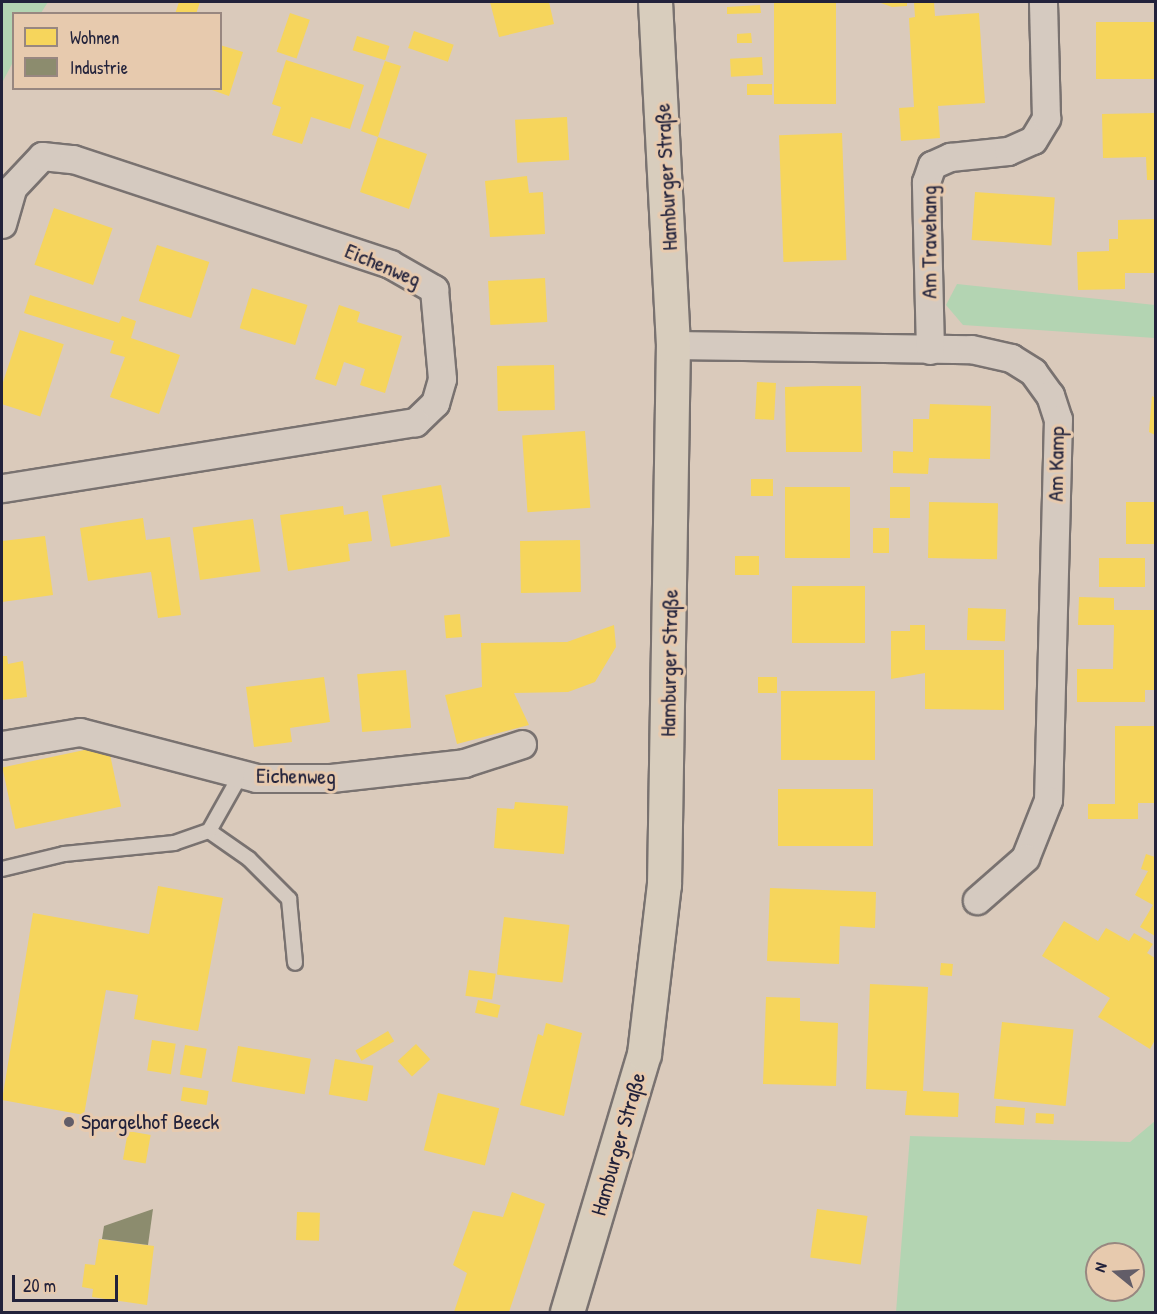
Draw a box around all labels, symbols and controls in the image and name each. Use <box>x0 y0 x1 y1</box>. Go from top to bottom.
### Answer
legend <box>12 12 222 90</box>
text: Wohnen <box>70 25 119 50</box>
text: Industrie <box>70 55 128 80</box>
street label: Hamburger Straße <box>649 103 683 251</box>
street label: Am Travehang <box>916 185 942 299</box>
street label: Eichenweg <box>341 237 425 293</box>
street label: Am Kamp <box>1042 426 1070 502</box>
street label: Hamburger Straße <box>655 589 683 737</box>
street label: Eichenweg <box>256 762 336 790</box>
street label: Hamburger Straße <box>585 1069 651 1219</box>
place label: Spargelhof Beeck <box>81 1109 219 1135</box>
marker: Spargelhof Beeck <box>62 1115 76 1129</box>
north arrow <box>1085 1242 1145 1302</box>
text: N <box>1088 1260 1112 1275</box>
scale bar <box>15 1263 122 1301</box>
text: 20 m <box>23 1273 56 1298</box>

